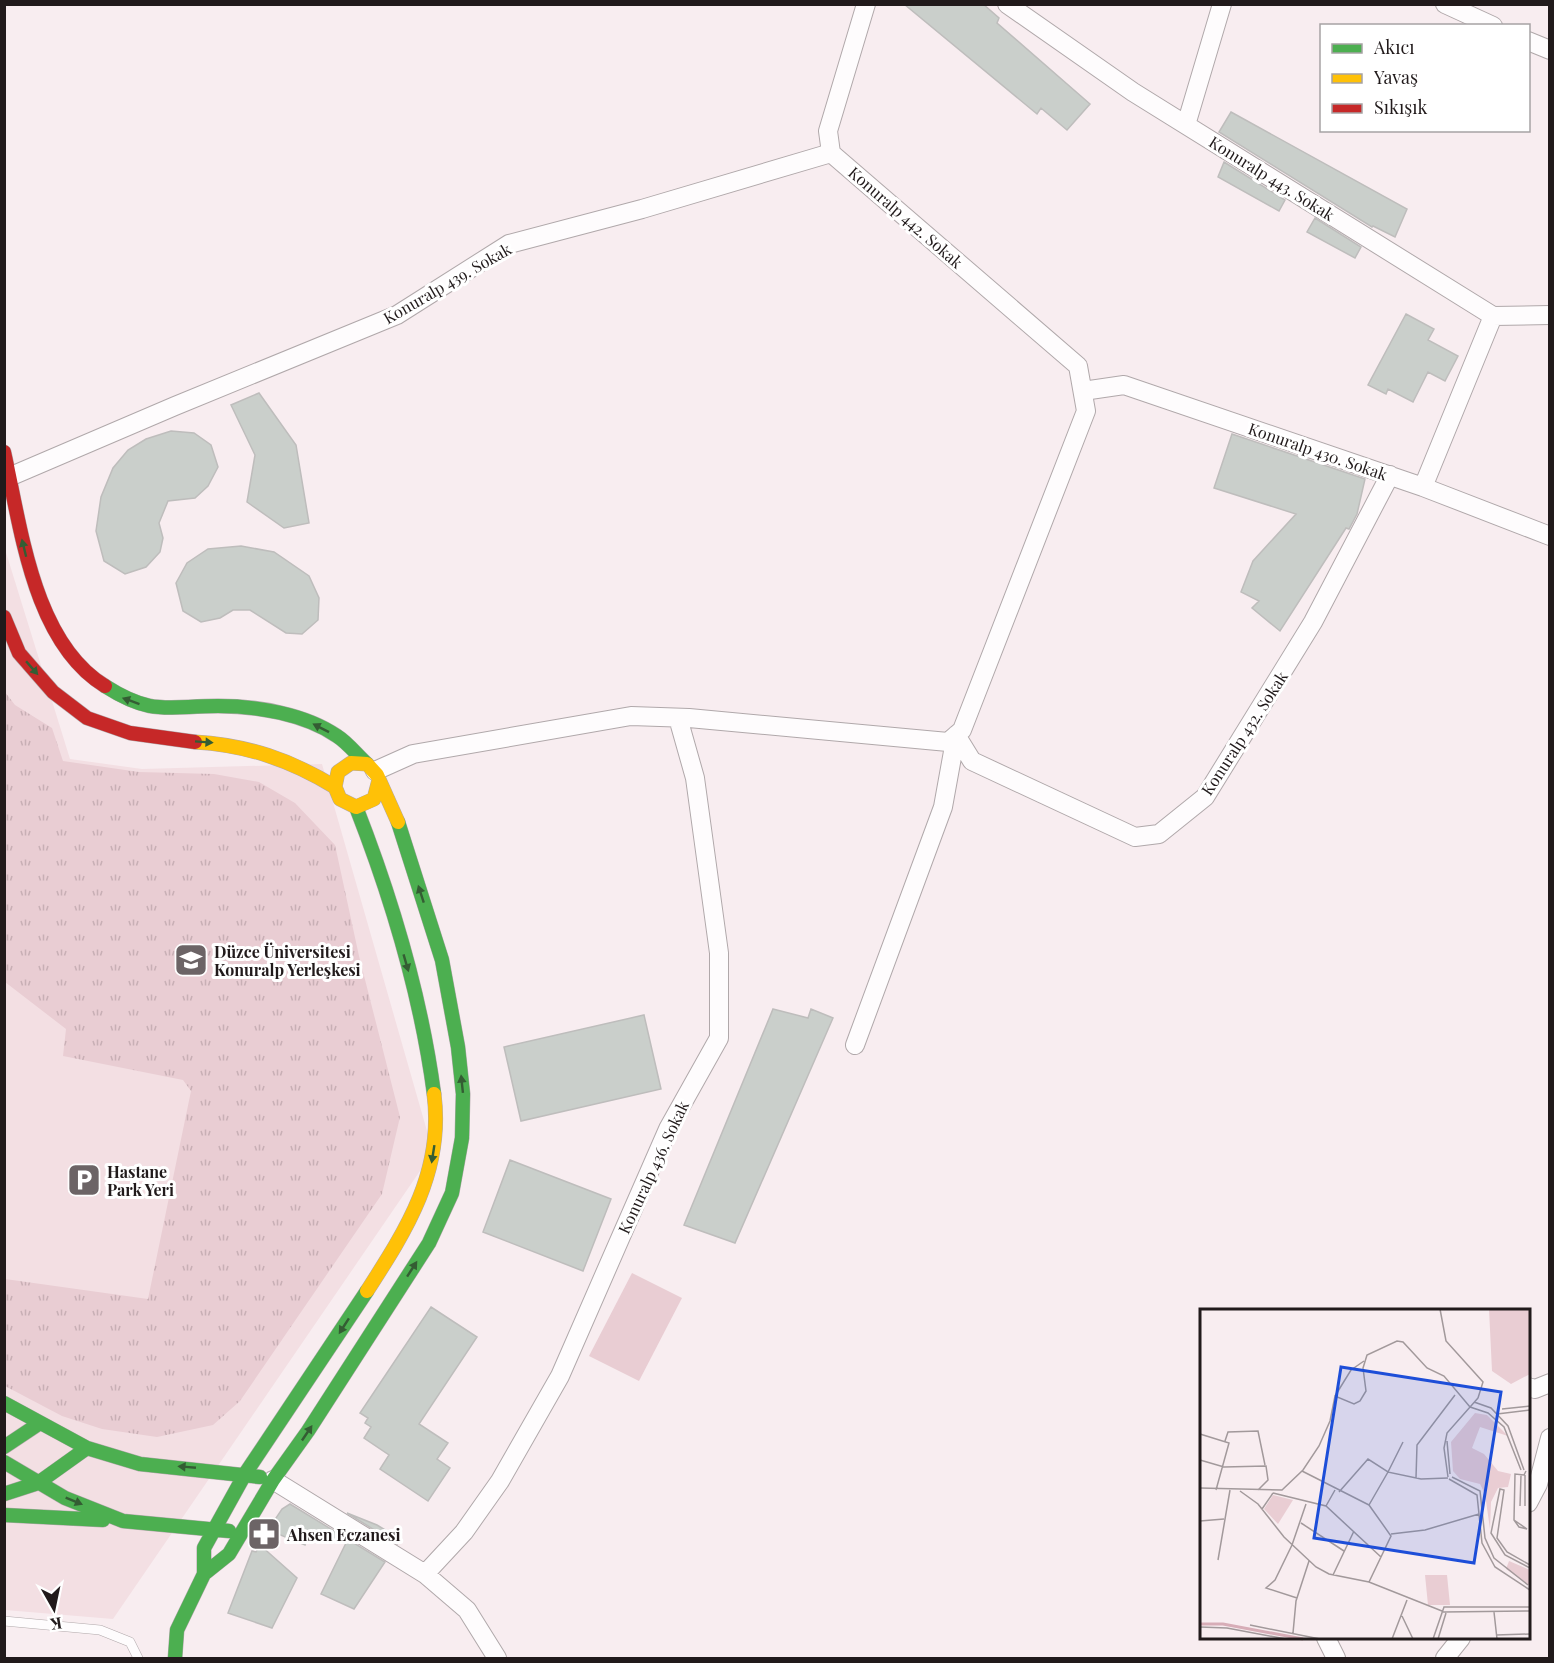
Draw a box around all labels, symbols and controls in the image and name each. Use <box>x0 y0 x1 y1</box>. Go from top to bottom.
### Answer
legend <box>1320 24 1530 132</box>
text: Akıcı <box>1373 35 1415 59</box>
text: Yavaş <box>1373 65 1418 89</box>
text: Sıkışık <box>1374 95 1427 119</box>
street label: Konuralp 443. Sokak <box>1205 131 1339 225</box>
street label: Konuralp 442. Sokak <box>844 162 968 273</box>
street label: Konuralp 439. Sokak <box>379 238 515 328</box>
street label: Konuralp 430. Sokak <box>1246 417 1391 485</box>
one-way arrow <box>19 539 29 557</box>
one-way arrow <box>25 660 38 675</box>
street label: Konuralp 432. Sokak <box>1196 667 1292 799</box>
one-way arrow <box>122 695 140 705</box>
one-way arrow <box>313 723 330 733</box>
one-way arrow <box>195 737 214 747</box>
one-way arrow <box>416 885 426 903</box>
place label: Düzce Üniversitesi Konuralp Yerleşkesi <box>214 941 361 980</box>
school or university icon: Düzce Üniversitesi Konuralp Yerleşkesi <box>173 942 209 978</box>
one-way arrow <box>402 954 411 972</box>
one-way arrow <box>457 1075 467 1094</box>
street label: Konuralp 436. Sokak <box>613 1097 693 1237</box>
one-way arrow <box>429 1145 438 1164</box>
place label: Hastane Park Yeri <box>107 1161 174 1200</box>
parking icon: Hastane Park Yeri <box>66 1162 102 1198</box>
one-way arrow <box>406 1261 418 1277</box>
inset map <box>1200 1309 1530 1639</box>
one-way arrow <box>339 1318 350 1334</box>
one-way arrow <box>301 1425 313 1441</box>
one-way arrow <box>177 1462 196 1472</box>
one-way arrow <box>65 1496 83 1506</box>
pharmacy icon: Ahsen Eczanesi <box>246 1516 282 1552</box>
place label: Ahsen Eczanesi <box>286 1524 401 1545</box>
north arrow <box>24 1579 84 1639</box>
text: K <box>49 1613 64 1636</box>

